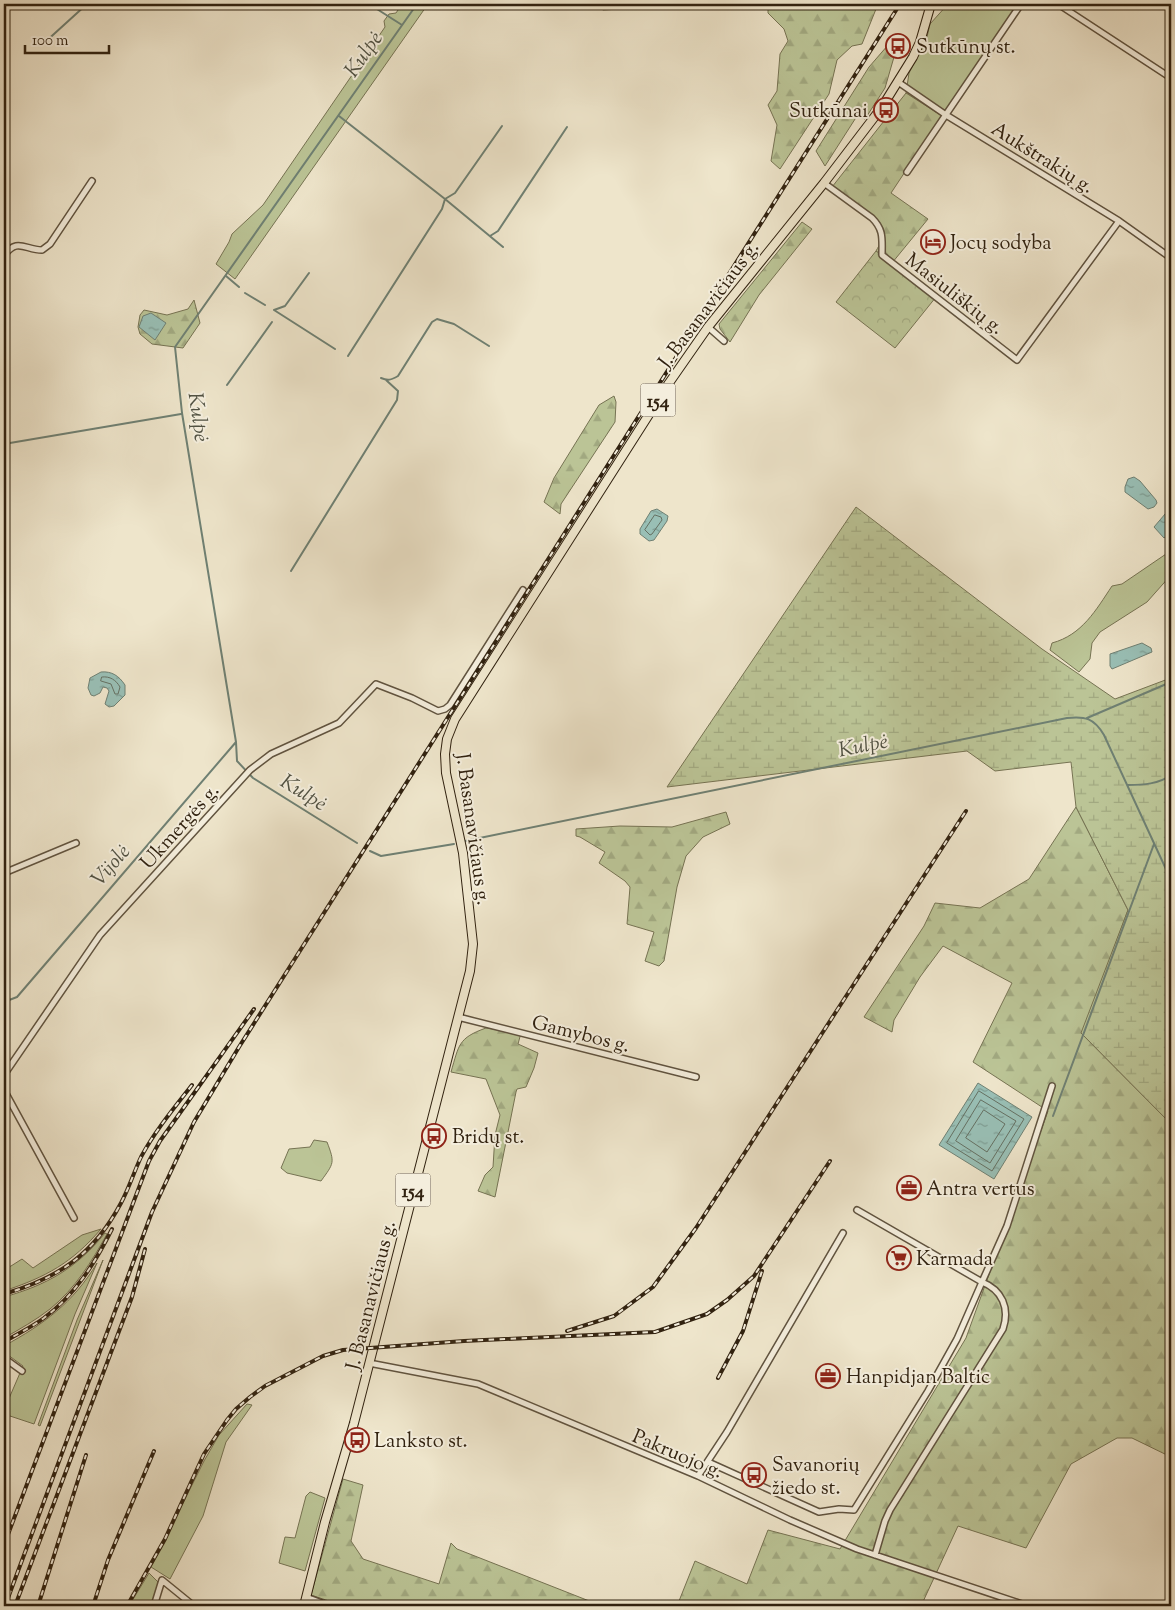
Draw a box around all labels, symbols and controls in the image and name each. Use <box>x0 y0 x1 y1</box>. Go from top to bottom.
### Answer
scale bar <box>25 22 109 54</box>
water label: Kulpė <box>338 26 391 84</box>
text: 100 m <box>32 31 69 52</box>
bus stop icon: Sutkūnų st. <box>885 33 911 59</box>
place label: Sutkūnų st. <box>916 34 1015 63</box>
bus stop icon: Sutkūnai <box>873 97 899 123</box>
place label: Sutkūnai <box>789 98 868 127</box>
street label: Aukštrakių g. <box>985 116 1099 202</box>
hotel icon: Jocų sodyba <box>920 229 946 255</box>
place label: Jocų sodyba <box>949 230 1051 259</box>
street label: J. Basanavičiaus g. <box>652 236 768 376</box>
street label: Masiuliškių g. <box>898 247 1009 343</box>
road number: 154 <box>640 384 676 416</box>
water label: Kulpė <box>179 390 215 444</box>
water label: Kulpė <box>836 727 891 766</box>
street label: J. Basanavičiaus g. <box>446 751 497 907</box>
water label: Kulpė <box>274 768 332 820</box>
street label: Ukmergės g. <box>134 778 227 877</box>
water label: Vijolė <box>85 839 138 894</box>
street label: Gamybos g. <box>528 1009 632 1062</box>
bus stop icon: Bridų st. <box>421 1123 447 1149</box>
place label: Bridų st. <box>452 1124 524 1153</box>
road number: 154 <box>396 1174 430 1206</box>
office icon: Antra vertus <box>896 1175 922 1201</box>
place label: Antra vertus <box>926 1176 1035 1205</box>
street label: J. Basanavičiaus g. <box>340 1218 405 1374</box>
supermarket icon: Karmada <box>886 1245 912 1271</box>
place label: Karmada <box>916 1246 993 1275</box>
office icon: Hanpidjan Baltic <box>815 1363 841 1389</box>
place label: Hanpidjan Baltic <box>846 1364 990 1393</box>
street label: Pakruojo g. <box>627 1423 727 1487</box>
bus stop icon: Lanksto st. <box>344 1427 370 1453</box>
place label: Lanksto st. <box>374 1428 468 1457</box>
place label: Savanorių žiedo st. <box>772 1452 860 1504</box>
bus stop icon: Savanorių žiedo st. <box>741 1462 767 1488</box>

